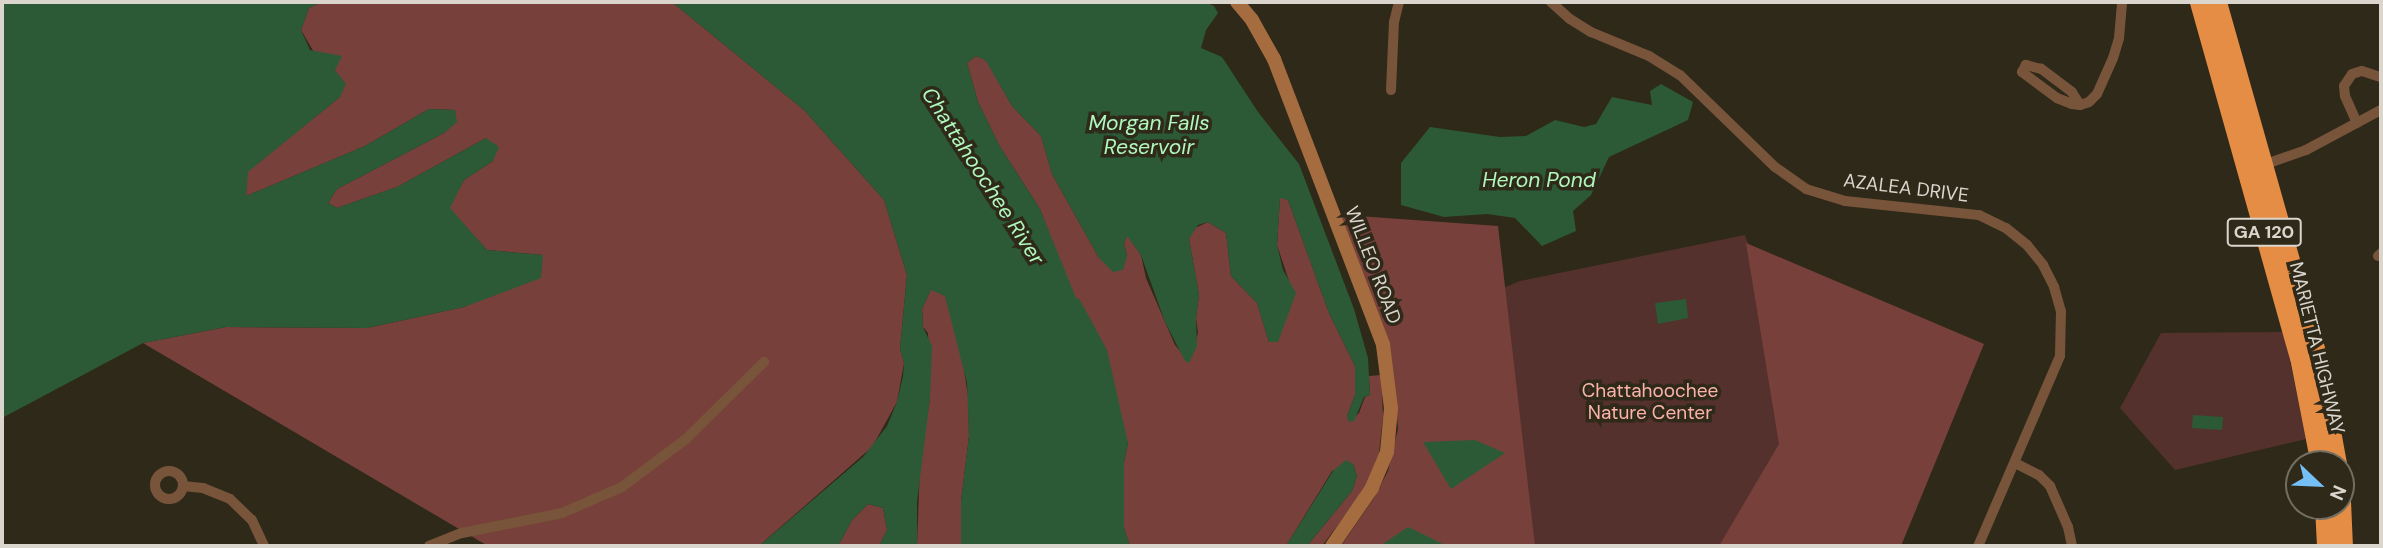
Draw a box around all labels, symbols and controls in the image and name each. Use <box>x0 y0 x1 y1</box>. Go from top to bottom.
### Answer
water label: Chattahoochee River <box>916 83 1050 269</box>
water label: Morgan Falls Reservoir <box>1088 110 1210 160</box>
water label: Heron Pond <box>1482 167 1596 193</box>
street label: AZALEA DRIVE <box>1842 169 1970 207</box>
street label: WILLEO ROAD <box>1340 203 1406 327</box>
road number: GA 120 <box>2226 218 2302 246</box>
street label: MARIETTA HIGHWAY <box>2285 260 2349 436</box>
park label: Chattahoochee Nature Center <box>1582 380 1718 424</box>
north arrow <box>2285 450 2355 520</box>
text: N <box>2324 481 2352 504</box>

